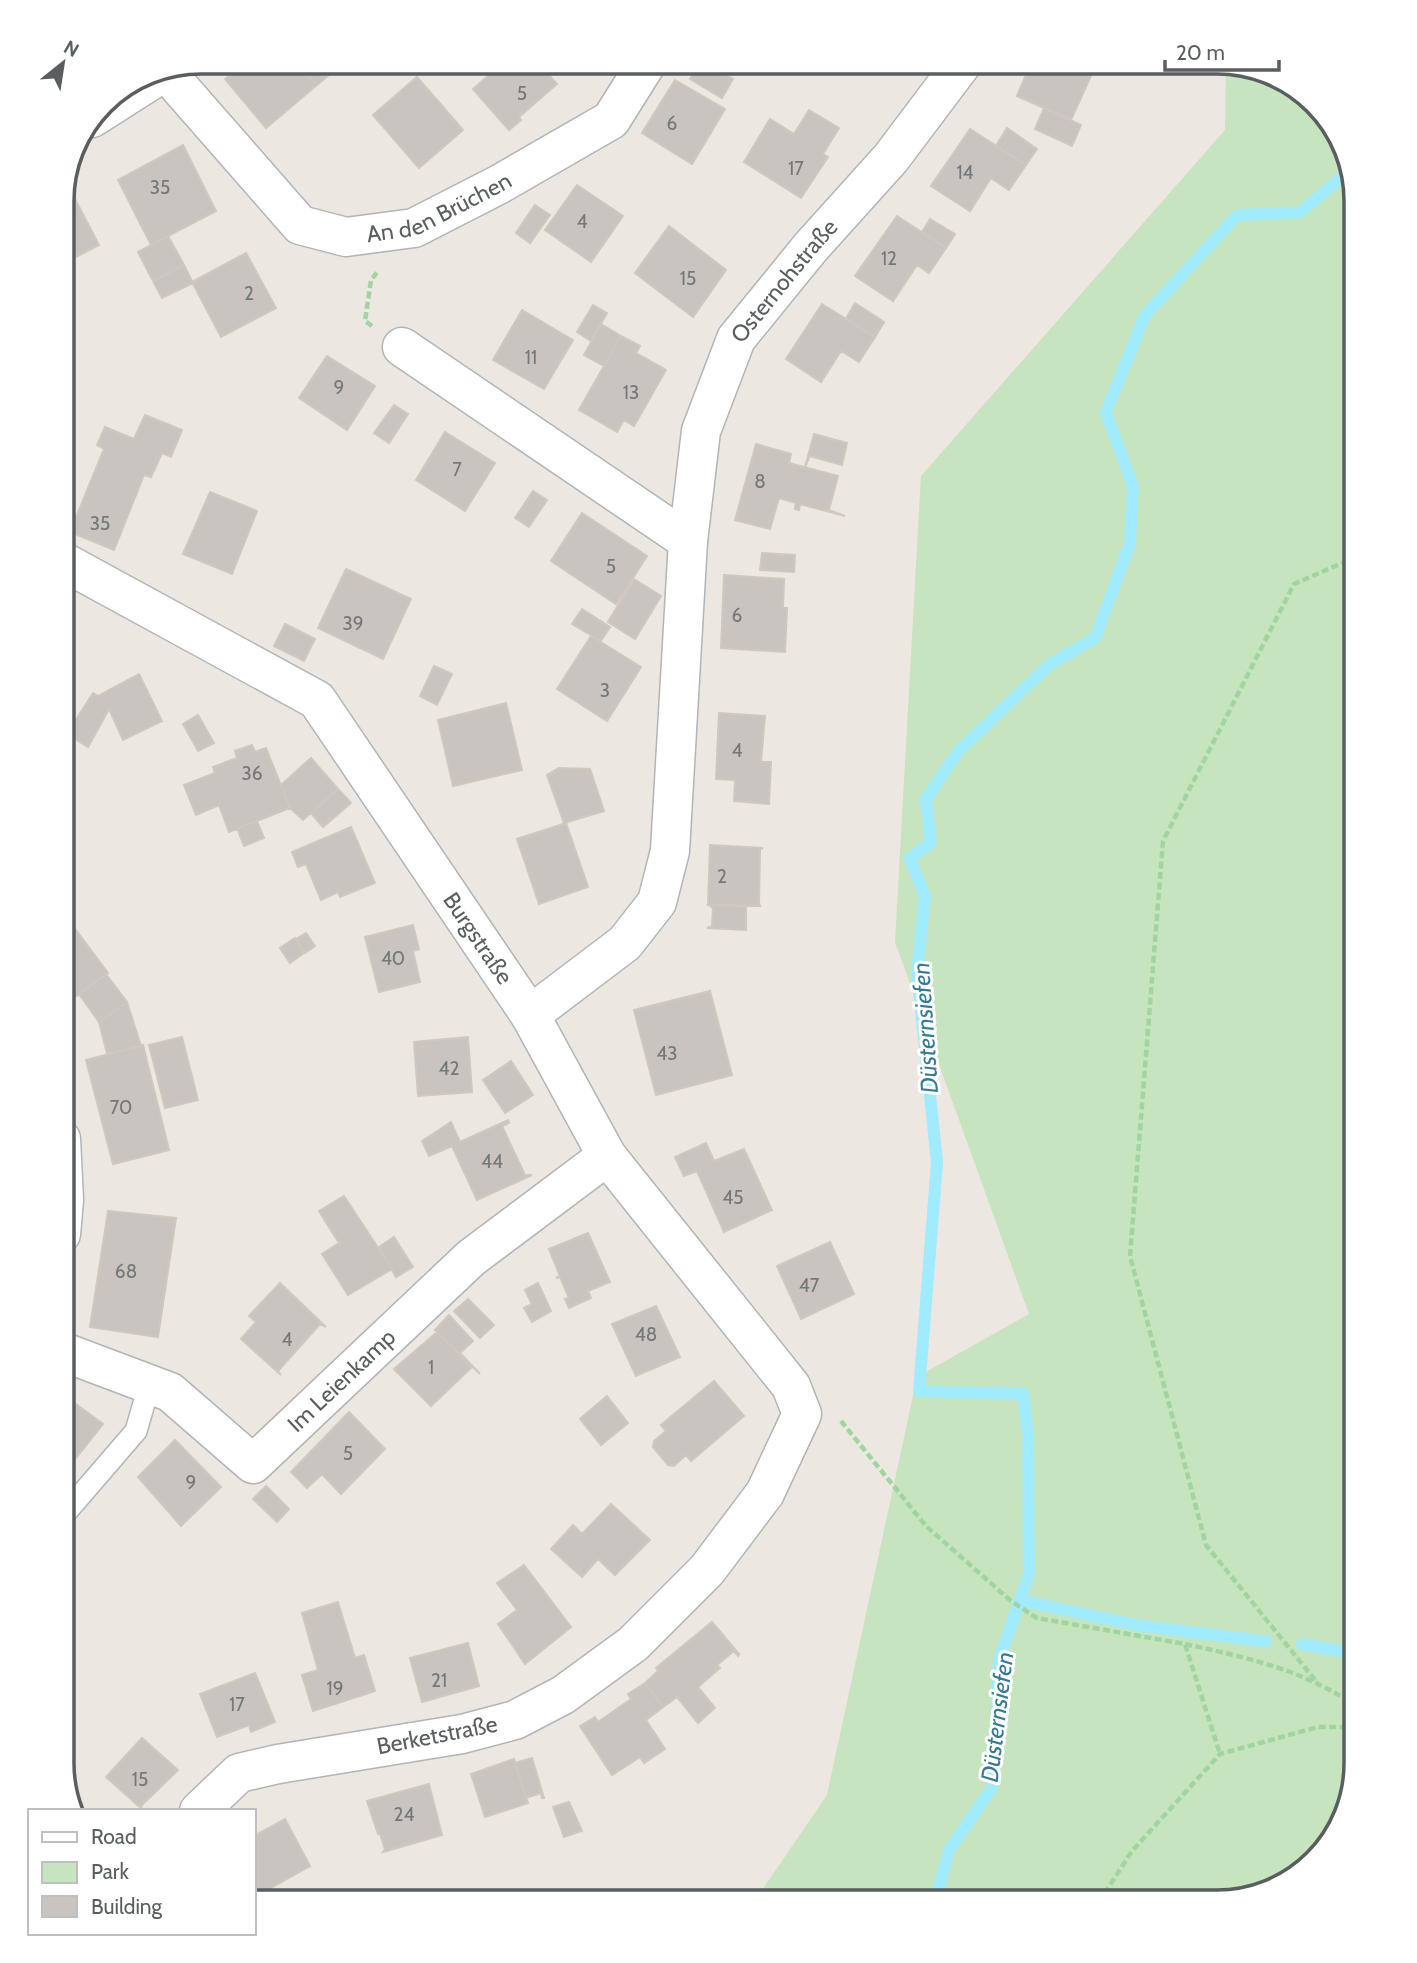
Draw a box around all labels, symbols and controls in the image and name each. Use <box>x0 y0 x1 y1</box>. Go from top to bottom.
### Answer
north arrow <box>28 28 98 98</box>
scale bar <box>1165 28 1279 72</box>
text: N <box>60 35 83 62</box>
text: 20 m <box>1176 40 1225 65</box>
house number: 5 <box>517 82 527 105</box>
house number: 6 <box>667 112 677 135</box>
house number: 17 <box>788 157 804 180</box>
house number: 14 <box>956 161 974 184</box>
street label: An den Brüchen <box>365 166 516 248</box>
house number: 35 <box>150 176 170 199</box>
house number: 4 <box>577 210 588 233</box>
street label: Osternohstraße <box>725 213 843 348</box>
house number: 12 <box>881 247 897 270</box>
house number: 15 <box>680 267 696 290</box>
house number: 2 <box>244 282 254 305</box>
house number: 11 <box>525 346 537 369</box>
house number: 9 <box>334 376 344 399</box>
house number: 13 <box>623 381 639 404</box>
house number: 7 <box>452 458 462 481</box>
house number: 8 <box>754 470 766 493</box>
house number: 35 <box>90 512 110 535</box>
house number: 5 <box>606 555 616 578</box>
house number: 6 <box>732 604 742 627</box>
house number: 39 <box>342 612 364 635</box>
house number: 3 <box>600 679 610 702</box>
house number: 4 <box>732 739 743 762</box>
house number: 36 <box>241 762 263 785</box>
house number: 2 <box>717 865 727 888</box>
street label: Burgstraße <box>437 887 519 990</box>
house number: 40 <box>381 947 405 970</box>
water label: Düsternsiefen <box>906 962 944 1094</box>
house number: 43 <box>656 1042 678 1065</box>
house number: 42 <box>439 1057 459 1080</box>
house number: 70 <box>110 1096 132 1119</box>
house number: 44 <box>481 1150 503 1173</box>
house number: 45 <box>722 1186 744 1209</box>
house number: 68 <box>115 1260 137 1283</box>
house number: 47 <box>799 1274 820 1297</box>
street label: Im Leienkamp <box>282 1323 401 1438</box>
house number: 48 <box>635 1323 657 1346</box>
house number: 4 <box>282 1328 293 1351</box>
house number: 1 <box>428 1356 434 1379</box>
house number: 5 <box>343 1442 353 1465</box>
house number: 9 <box>186 1471 196 1494</box>
water label: Düsternsiefen <box>975 1650 1019 1784</box>
house number: 21 <box>431 1669 447 1692</box>
house number: 19 <box>327 1677 344 1700</box>
house number: 17 <box>229 1693 245 1716</box>
street label: Berketstraße <box>374 1710 500 1760</box>
house number: 15 <box>132 1768 148 1791</box>
house number: 24 <box>394 1803 414 1826</box>
legend <box>28 1809 256 1935</box>
text: Road <box>91 1824 137 1849</box>
text: Park <box>91 1859 129 1884</box>
text: Building <box>91 1894 163 1919</box>

